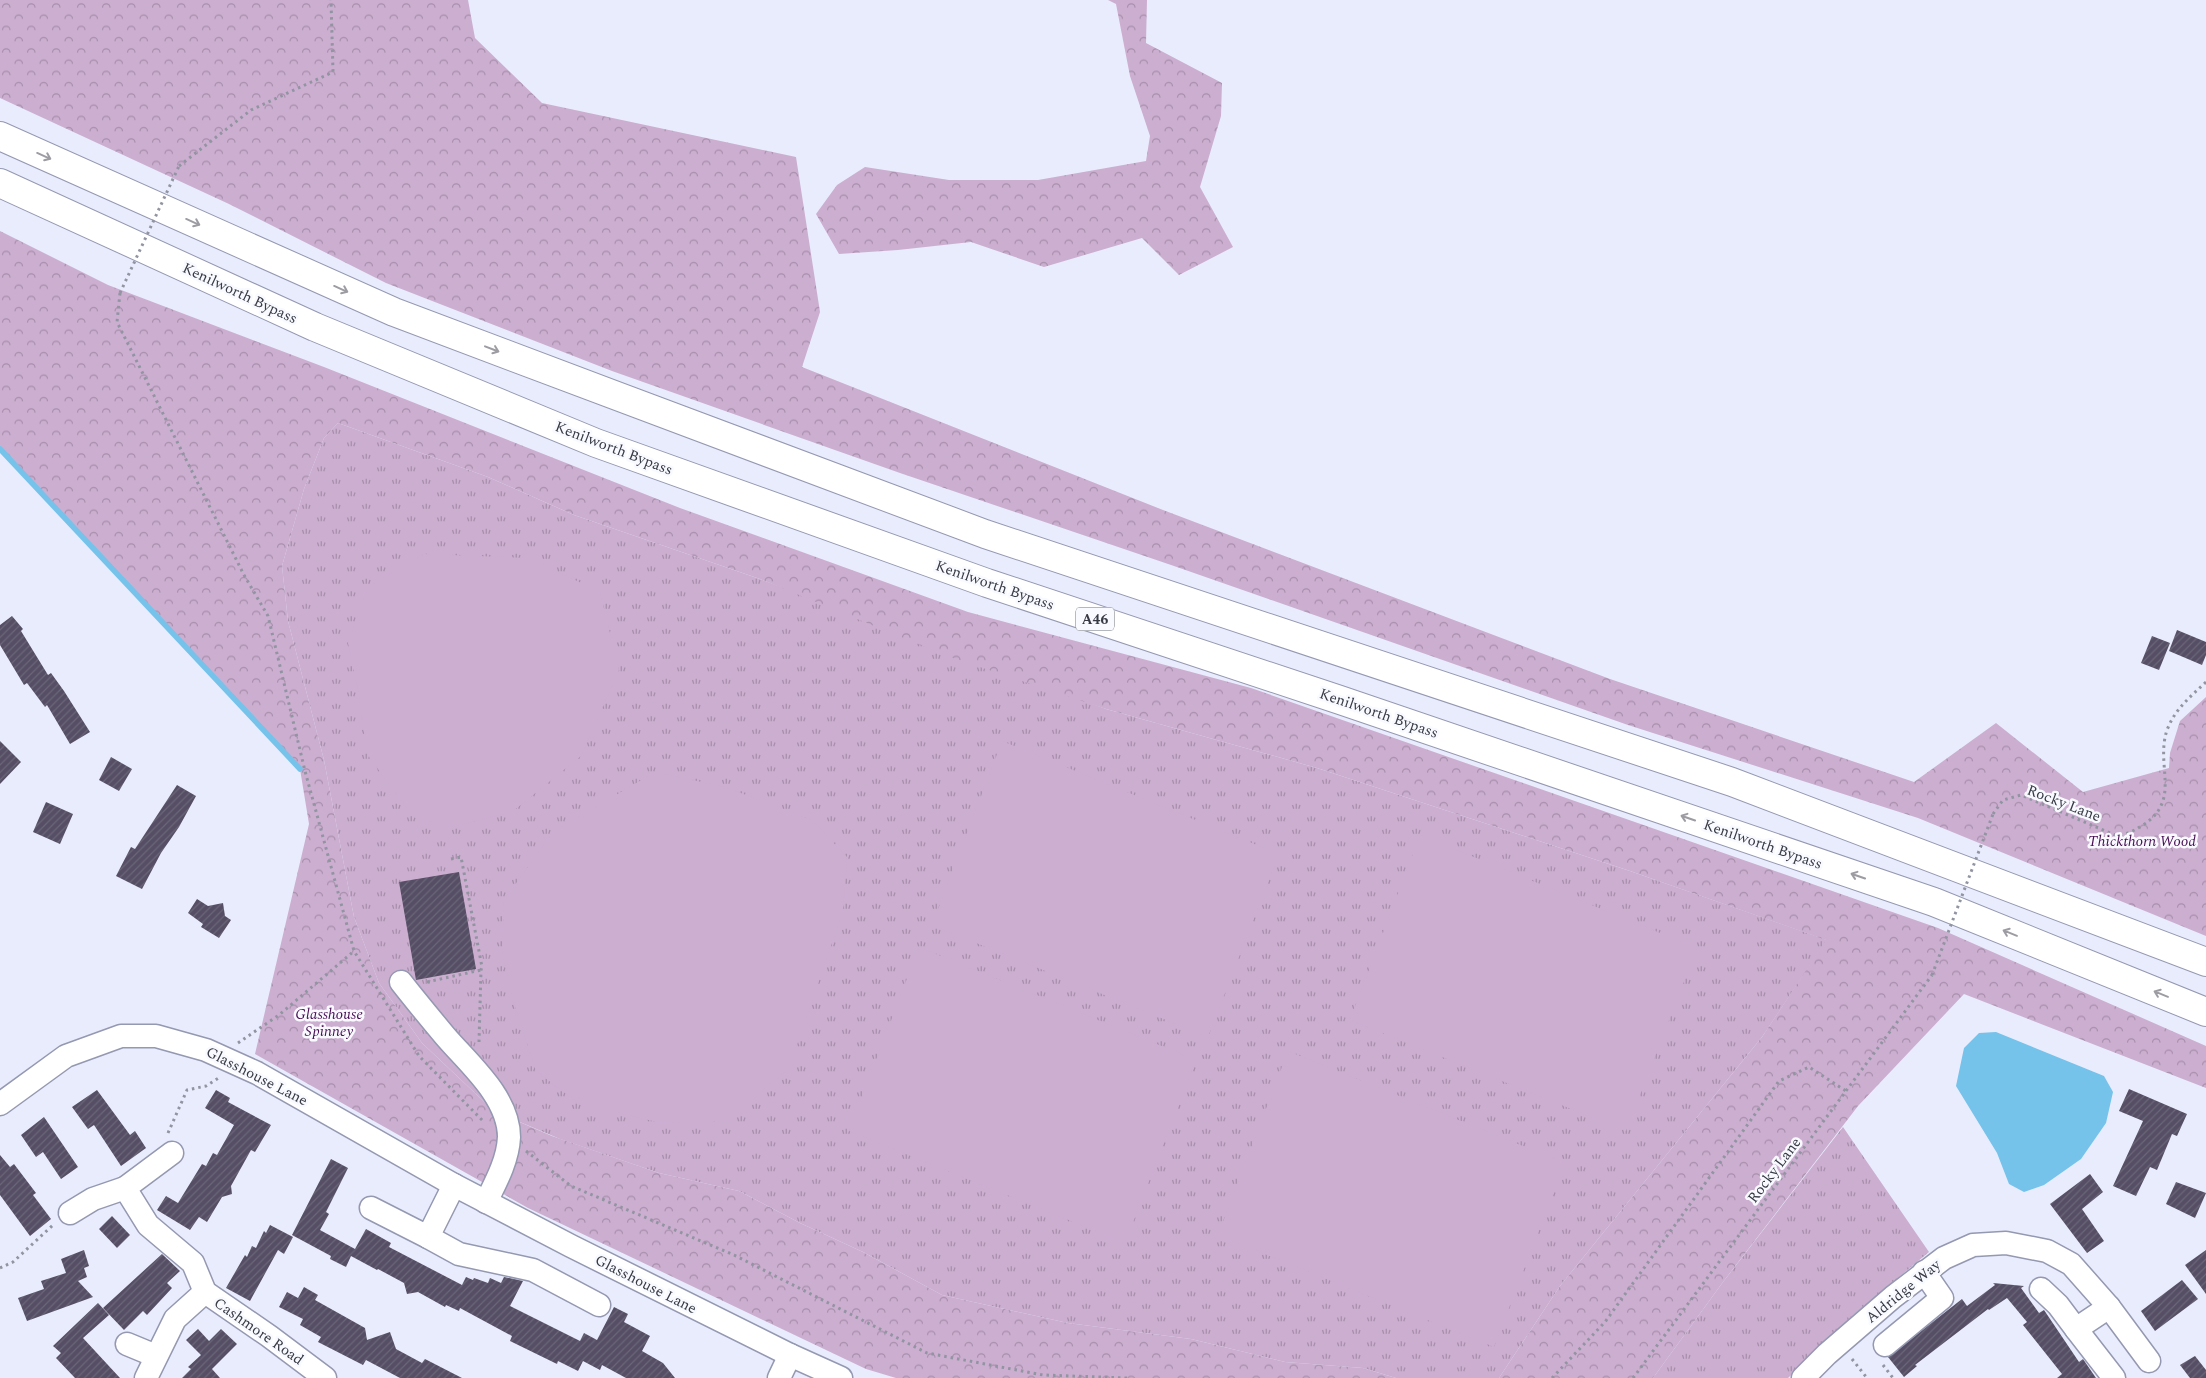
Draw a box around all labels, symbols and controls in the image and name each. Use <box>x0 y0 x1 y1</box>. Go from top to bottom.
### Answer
one-way arrow <box>37 151 52 161</box>
one-way arrow <box>185 218 200 228</box>
street label: Kenilworth Bypass <box>179 257 301 330</box>
one-way arrow <box>333 284 348 294</box>
one-way arrow <box>484 345 499 354</box>
street label: Kenilworth Bypass <box>552 415 676 482</box>
street label: Kenilworth Bypass <box>932 554 1057 617</box>
road number: A46 <box>1076 608 1114 630</box>
street label: Kenilworth Bypass <box>1316 682 1441 745</box>
street label: Rocky Lane <box>2024 779 2104 828</box>
one-way arrow <box>1680 813 1696 822</box>
street label: Kenilworth Bypass <box>1700 813 1825 876</box>
park label: Thickthorn Wood <box>2088 830 2196 853</box>
one-way arrow <box>1851 871 1866 880</box>
one-way arrow <box>2003 927 2018 937</box>
one-way arrow <box>2154 988 2169 998</box>
park label: Glasshouse Spinney <box>295 1003 363 1043</box>
street label: Glasshouse Lane <box>202 1041 312 1112</box>
street label: Rocky Lane <box>1742 1132 1807 1208</box>
street label: Glasshouse Lane <box>591 1249 701 1320</box>
street label: Aldridge Way <box>1861 1253 1946 1329</box>
street label: Cashmore Road <box>209 1292 308 1371</box>

